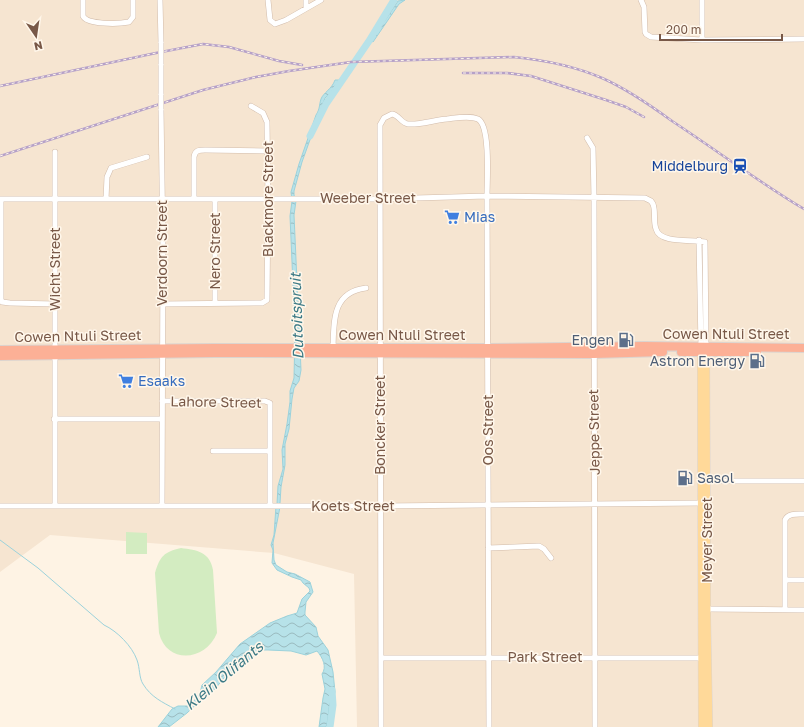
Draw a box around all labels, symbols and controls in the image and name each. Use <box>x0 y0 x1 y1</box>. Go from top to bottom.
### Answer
north arrow <box>16 16 56 56</box>
scale bar <box>660 16 782 42</box>
text: 200 m <box>666 22 701 37</box>
text: N <box>33 39 44 54</box>
street label: Blackmore Street <box>259 141 276 257</box>
place label: Middelburg <box>651 157 728 174</box>
station icon: Middelburg <box>731 157 749 175</box>
street label: Weeber Street <box>320 189 416 206</box>
street label: Verdoorn Street <box>153 200 170 306</box>
supermarket icon: Mias <box>443 208 461 226</box>
place label: Mias <box>464 208 495 225</box>
street label: Nero Street <box>206 212 223 290</box>
street label: Wicht Street <box>46 227 63 311</box>
water label: Dutoitspruit <box>285 270 307 360</box>
street label: Cowen Ntuli Street <box>662 325 790 342</box>
street label: Cowen Ntuli Street <box>14 326 142 345</box>
street label: Cowen Ntuli Street <box>338 326 466 343</box>
place label: Engen <box>572 331 614 348</box>
fuel station icon: Engen <box>617 331 635 349</box>
place label: Astron Energy <box>650 352 745 369</box>
fuel station icon: Astron Energy <box>748 352 766 370</box>
supermarket icon: Esaaks <box>117 372 135 390</box>
place label: Esaaks <box>138 372 185 389</box>
street label: Boncker Street <box>371 375 388 475</box>
street label: Jeppe Street <box>584 389 603 475</box>
street label: Lahore Street <box>170 392 262 411</box>
street label: Oos Street <box>479 394 496 466</box>
fuel station icon: Sasol <box>676 469 694 487</box>
place label: Sasol <box>697 469 734 486</box>
street label: Koets Street <box>311 497 395 514</box>
street label: Meyer Street <box>698 497 715 583</box>
water label: Klein Olifants <box>180 636 267 713</box>
street label: Park Street <box>507 648 583 665</box>

